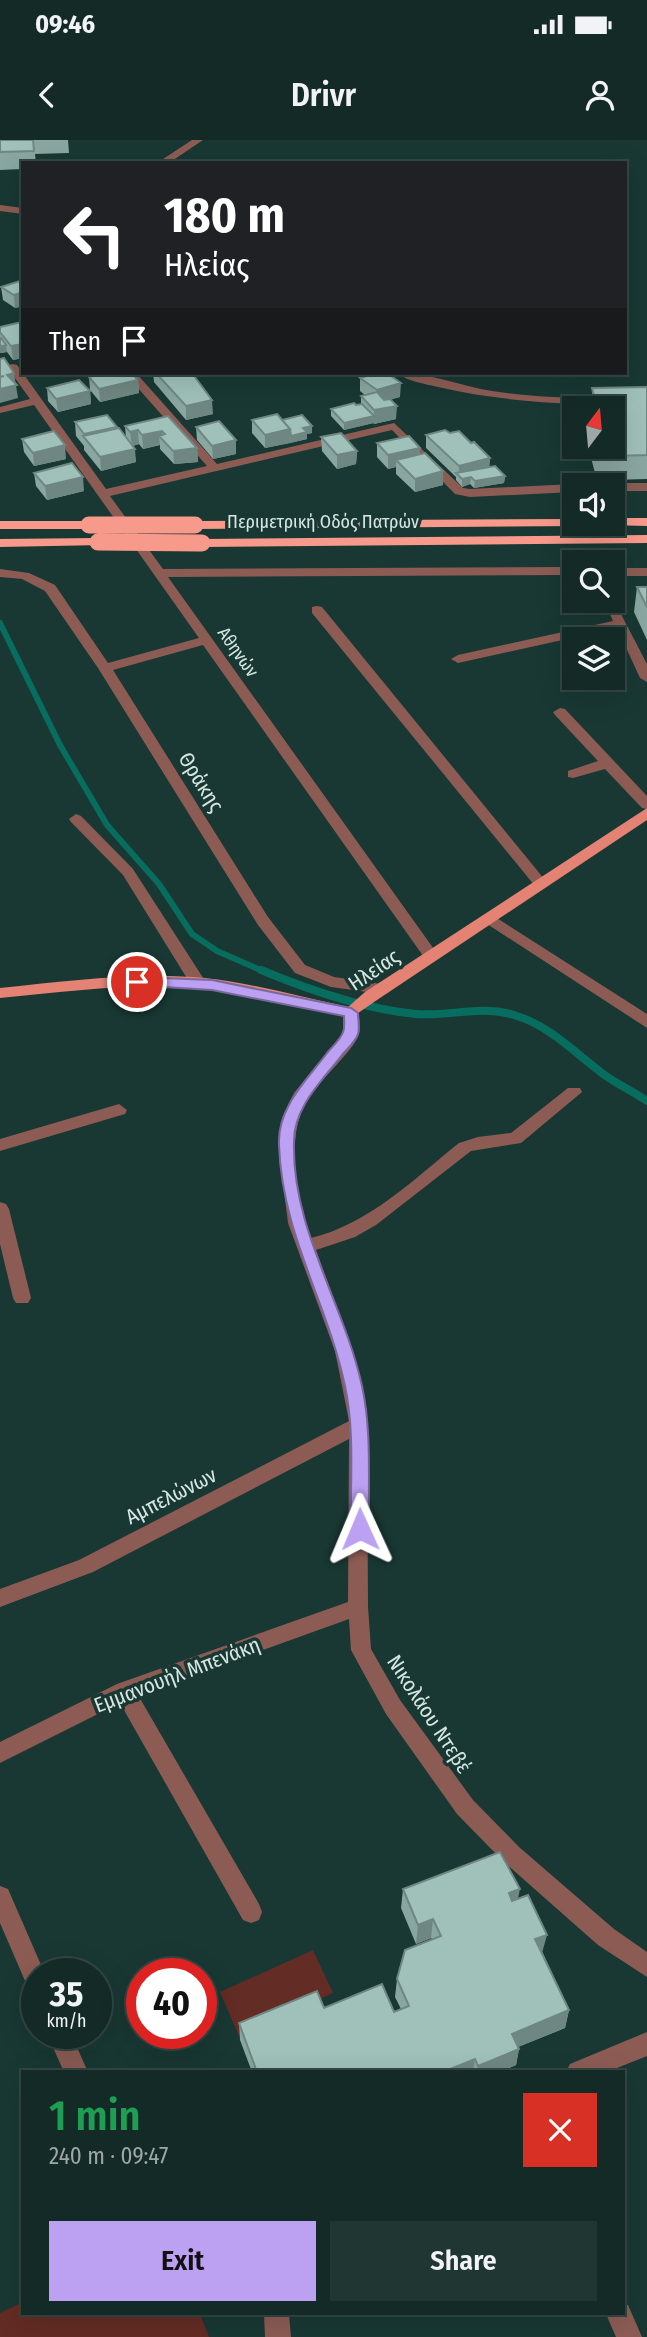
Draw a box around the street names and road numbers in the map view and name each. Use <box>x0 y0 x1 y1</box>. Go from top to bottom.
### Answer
street label: Περιμετρική Οδός Πατρών <box>227 511 419 533</box>
street label: Αθηνών <box>213 623 263 681</box>
street label: Θράκης <box>173 747 229 817</box>
street label: Ηλείας <box>343 943 405 996</box>
street label: Αμπελώνων <box>121 1462 221 1530</box>
street label: Εμμανουήλ Μπενάκη <box>90 1631 264 1719</box>
street label: Νικολάου Ντεβέ <box>381 1650 477 1778</box>

